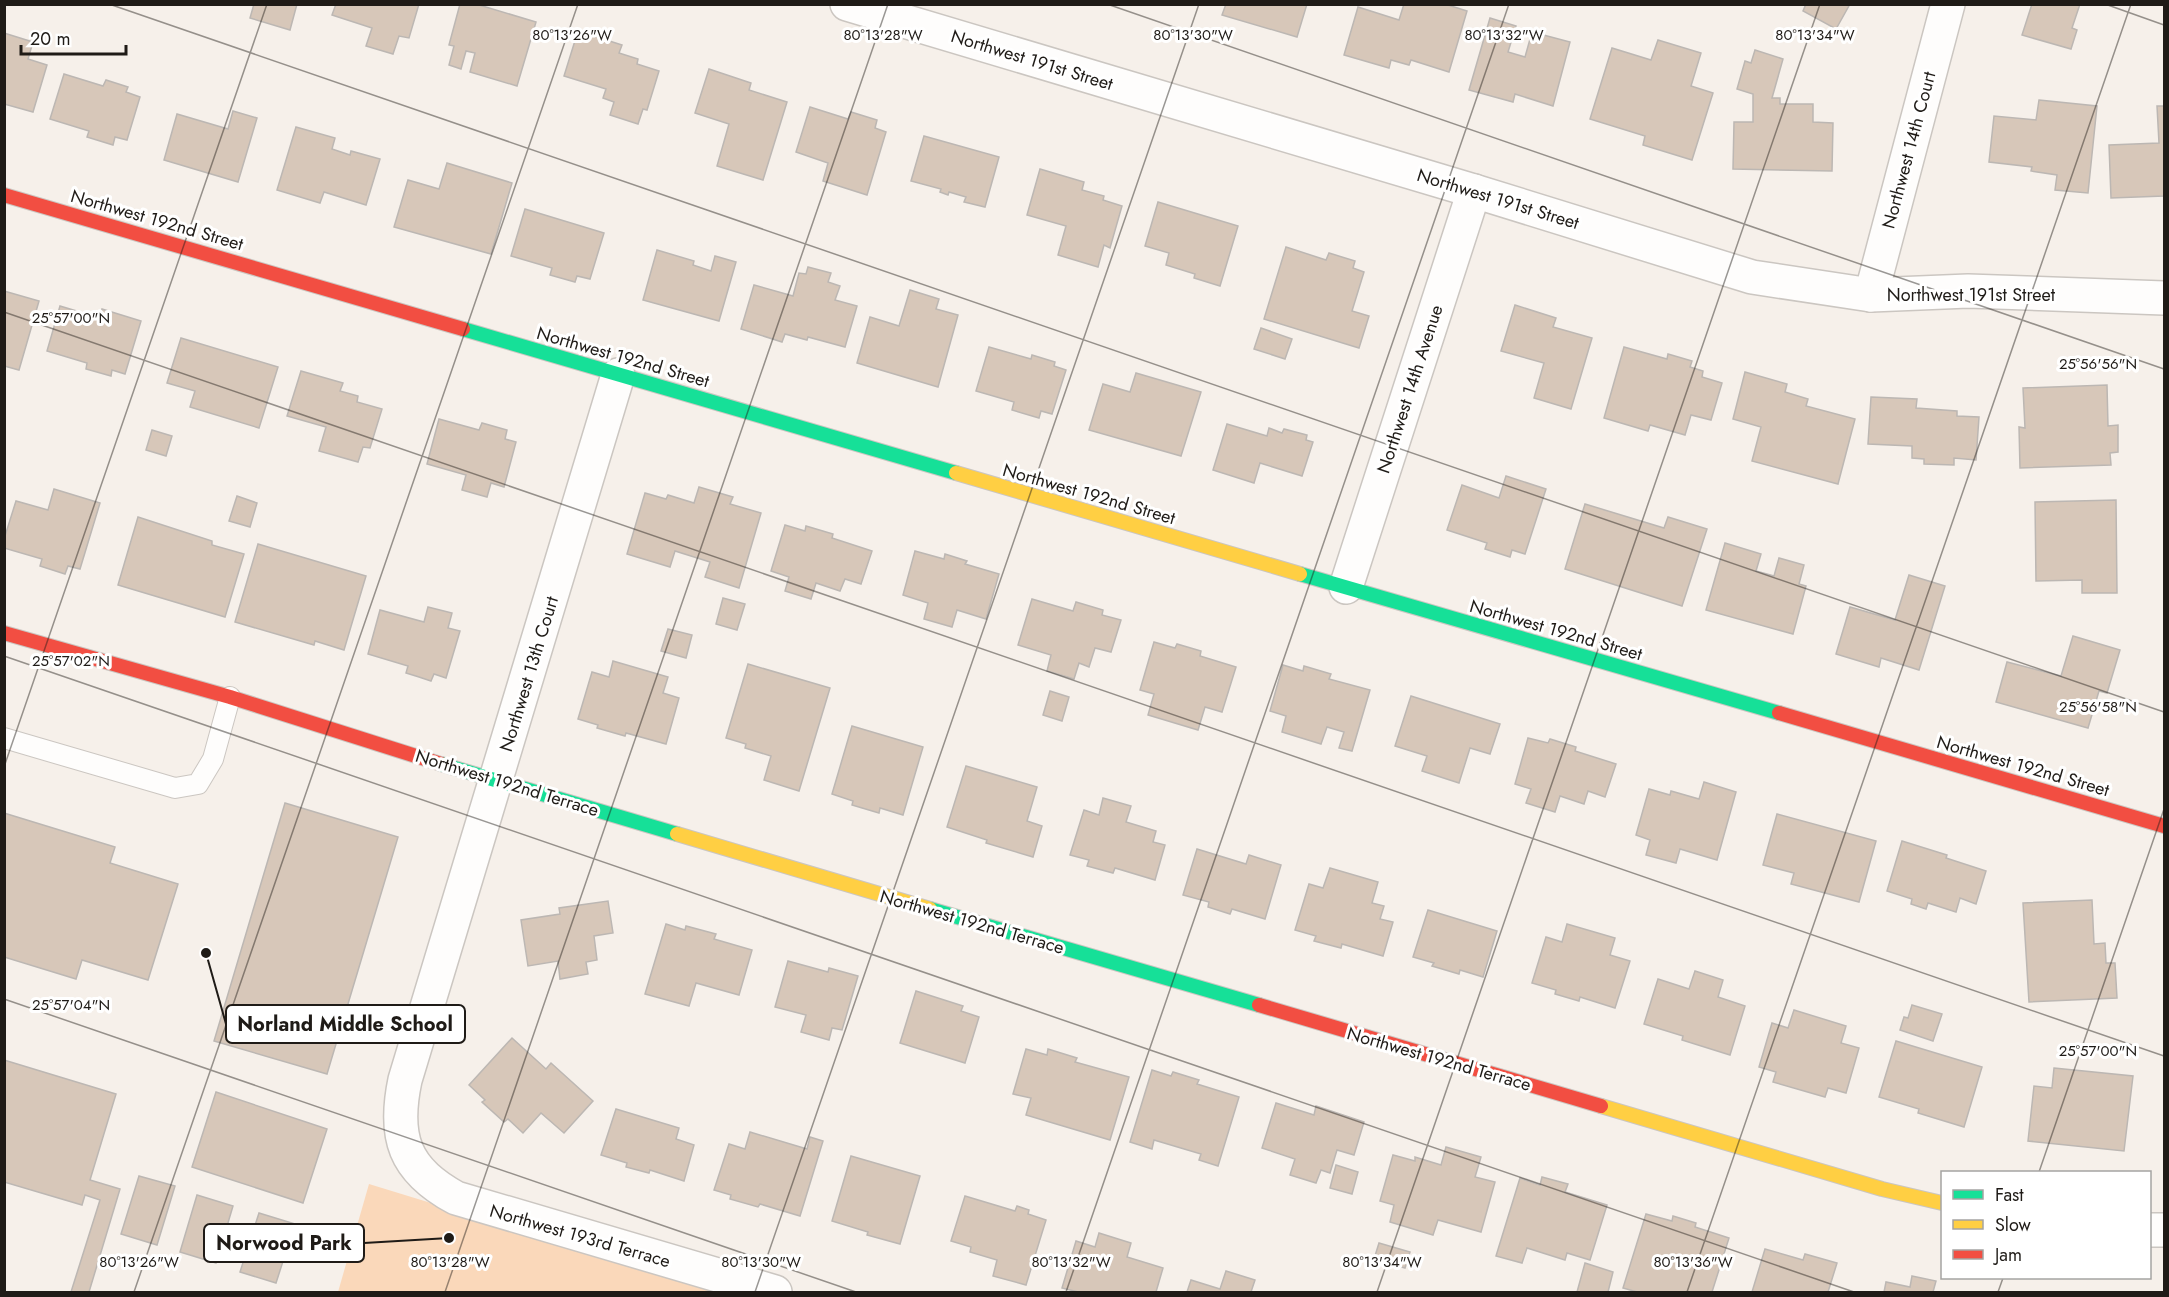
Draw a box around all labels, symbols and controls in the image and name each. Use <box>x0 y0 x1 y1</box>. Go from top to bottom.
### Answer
scale bar <box>21 18 126 56</box>
street label: Northwest 191st Street <box>948 23 1117 97</box>
text: 80°13'26"W <box>532 24 612 46</box>
text: 80°13'28"W <box>843 24 923 46</box>
text: 80°13'30"W <box>1153 24 1233 46</box>
text: 80°13'32"W <box>1464 24 1544 46</box>
text: 80°13'34"W <box>1775 24 1855 46</box>
text: 20 m <box>30 26 70 52</box>
street label: Northwest 14th Court <box>1876 68 1943 231</box>
street label: Northwest 191st Street <box>1414 162 1583 236</box>
street label: Northwest 192nd Street <box>68 183 247 257</box>
street label: Northwest 191st Street <box>1887 282 2056 308</box>
street label: Northwest 14th Avenue <box>1370 301 1450 477</box>
text: 25°57'00"N <box>32 307 110 329</box>
street label: Northwest 192nd Street <box>534 320 713 394</box>
text: 25°56'56"N <box>2059 353 2137 375</box>
street label: Northwest 192nd Street <box>1000 457 1179 531</box>
street label: Northwest 13th Court <box>493 593 565 755</box>
street label: Northwest 192nd Street <box>1467 593 1646 667</box>
text: 25°57'02"N <box>32 650 110 672</box>
text: 25°56'58"N <box>2059 696 2137 718</box>
street label: Northwest 192nd Street <box>1934 729 2113 803</box>
street label: Northwest 192nd Terrace <box>412 743 602 823</box>
street label: Northwest 192nd Terrace <box>877 883 1067 961</box>
text: 25°57'04"N <box>32 994 110 1016</box>
callout: Norland Middle School <box>226 1005 465 1043</box>
text: Norland Middle School <box>237 1010 453 1039</box>
street label: Northwest 192nd Terrace <box>1344 1020 1534 1098</box>
text: 25°57'00"N <box>2059 1040 2137 1062</box>
legend <box>1941 1171 2151 1279</box>
text: Fast <box>1995 1182 2024 1208</box>
street label: Northwest 193rd Terrace <box>487 1198 673 1274</box>
text: Slow <box>1995 1212 2032 1238</box>
callout: Norwood Park <box>204 1224 364 1262</box>
text: Norwood Park <box>216 1229 352 1258</box>
text: Jam <box>1993 1242 2022 1268</box>
text: 80°13'26"W <box>99 1251 179 1273</box>
text: 80°13'28"W <box>410 1251 490 1273</box>
text: 80°13'30"W <box>721 1251 801 1273</box>
text: 80°13'32"W <box>1031 1251 1111 1273</box>
text: 80°13'34"W <box>1342 1251 1422 1273</box>
text: 80°13'36"W <box>1653 1251 1733 1273</box>

